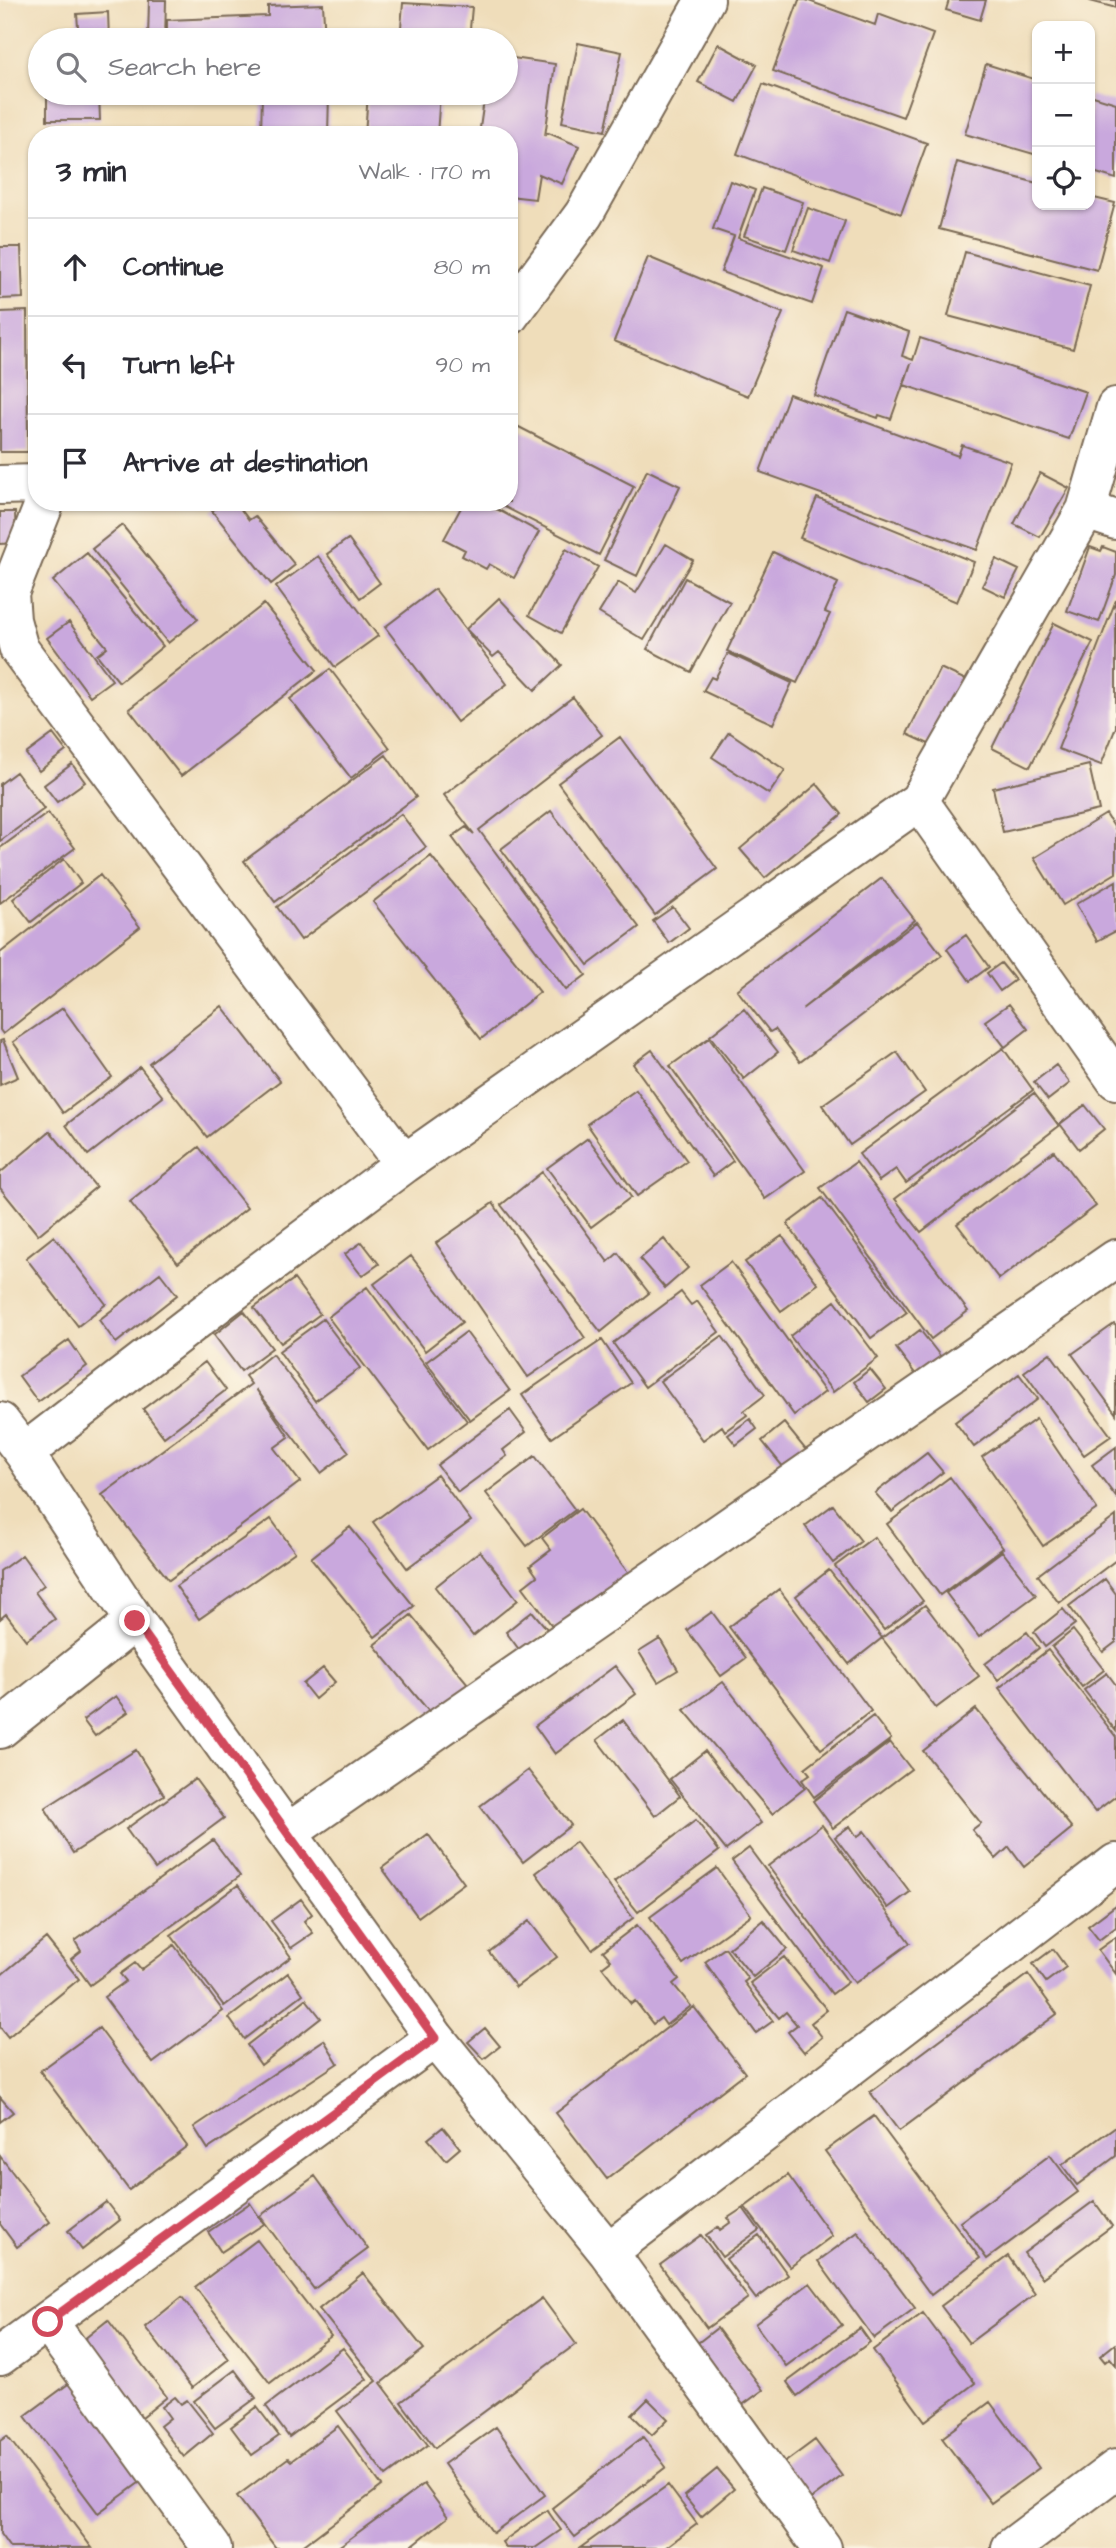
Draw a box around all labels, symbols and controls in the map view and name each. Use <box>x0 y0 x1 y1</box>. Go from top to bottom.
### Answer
map controls <box>1032 21 1095 210</box>
button: + <box>1032 21 1095 84</box>
search box <box>28 28 518 105</box>
icon: search <box>52 48 90 86</box>
text: Search here <box>108 49 261 85</box>
button: − <box>1032 84 1095 147</box>
button: locate <box>1032 147 1095 210</box>
text: 3 min <box>56 151 126 193</box>
text: Walk · 170 m <box>359 156 490 188</box>
icon: ahead <box>56 248 94 286</box>
text: Continue <box>123 249 224 285</box>
text: 80 m <box>433 251 490 283</box>
icon: left <box>56 346 94 384</box>
text: Turn left <box>123 347 234 383</box>
text: 90 m <box>435 349 490 381</box>
icon: arrive <box>56 444 94 482</box>
text: Arrive at destination <box>123 445 368 481</box>
route end <box>119 1605 150 1636</box>
route start <box>32 2306 63 2337</box>

